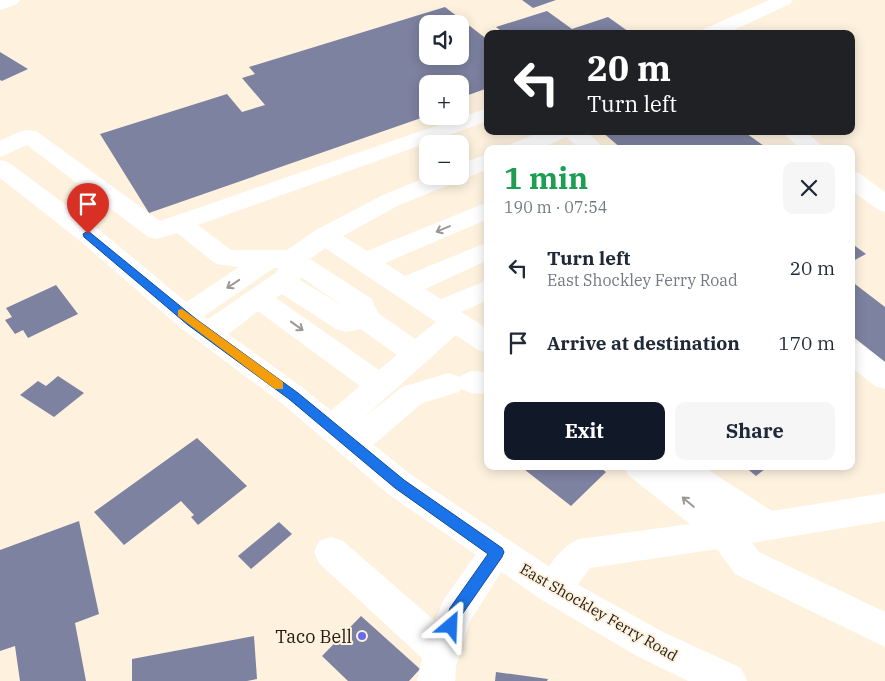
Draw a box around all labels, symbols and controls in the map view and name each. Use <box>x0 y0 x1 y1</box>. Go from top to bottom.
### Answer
map controls <box>419 15 469 185</box>
button: sound <box>419 15 469 65</box>
text: 20 m <box>587 45 671 91</box>
icon: left <box>504 50 569 115</box>
button: + <box>419 75 469 125</box>
text: Turn left <box>587 89 677 118</box>
button: − <box>419 135 469 185</box>
text: 1 min <box>504 158 588 197</box>
button: close <box>783 162 835 214</box>
pin <box>67 183 109 234</box>
icon: arrive <box>74 190 102 218</box>
text: 190 m · 07:54 <box>504 197 607 217</box>
one-way arrow <box>435 226 450 235</box>
text: Turn left <box>547 246 630 270</box>
icon: left <box>504 254 532 282</box>
text: 20 m <box>790 256 835 280</box>
text: East Shockley Ferry Road <box>547 270 738 290</box>
one-way arrow <box>226 279 240 289</box>
one-way arrow <box>290 321 304 331</box>
icon: arrive <box>504 329 532 357</box>
text: Arrive at destination <box>547 331 740 355</box>
text: 170 m <box>778 331 835 355</box>
button: Exit <box>504 402 665 460</box>
button: Share <box>675 402 835 460</box>
one-way arrow <box>681 496 694 508</box>
street label: East Shockley Ferry Road <box>517 559 681 665</box>
position arrow <box>424 599 476 651</box>
place label: Taco Bell <box>275 625 352 648</box>
marker: Taco Bell <box>356 630 368 642</box>

